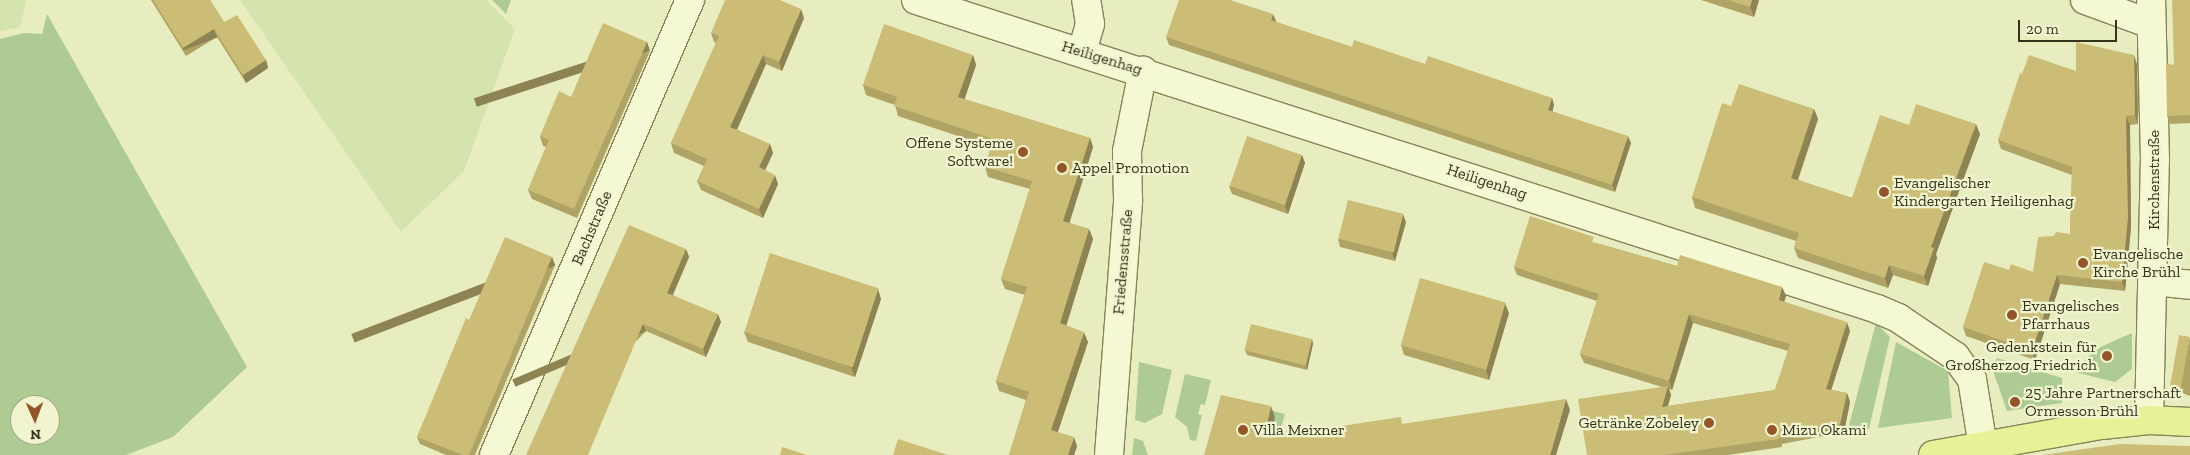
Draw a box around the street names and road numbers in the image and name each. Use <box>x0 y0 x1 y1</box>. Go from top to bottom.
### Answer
street label: Heiligenhag <box>1059 37 1145 79</box>
street label: Kirchenstraße <box>2144 130 2164 230</box>
street label: Heiligenhag <box>1444 160 1530 204</box>
street label: Bachstraße <box>568 188 616 268</box>
street label: Friedensstraße <box>1109 209 1137 315</box>

